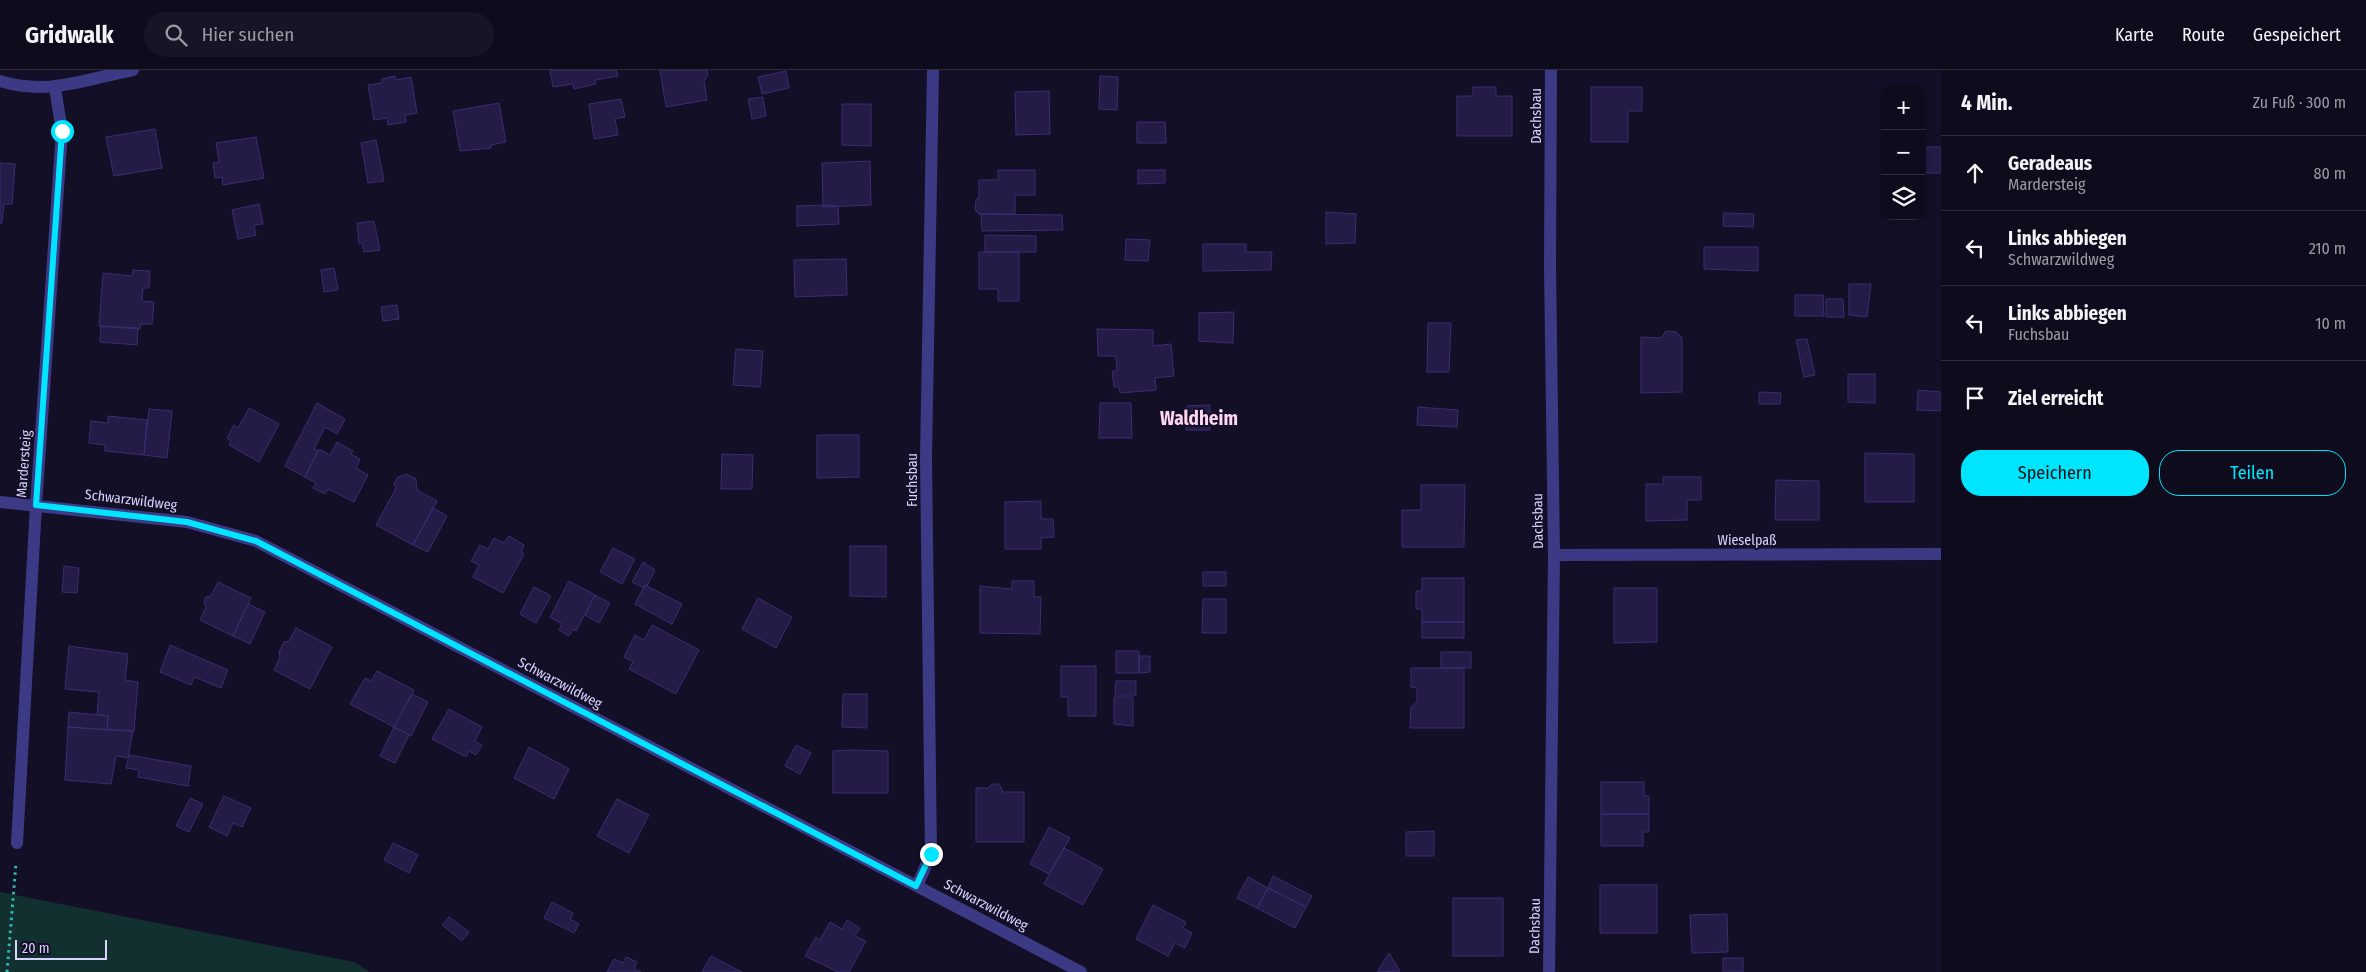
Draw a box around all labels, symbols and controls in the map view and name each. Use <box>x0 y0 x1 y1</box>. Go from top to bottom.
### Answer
search box <box>144 12 494 57</box>
text: Gridwalk <box>25 21 114 49</box>
icon: search <box>162 21 190 49</box>
text: Hier suchen <box>202 23 294 46</box>
text: Karte <box>2115 24 2154 46</box>
text: Route <box>2182 24 2225 46</box>
text: Gespeichert <box>2253 24 2341 46</box>
map controls <box>1881 85 1926 220</box>
button: + <box>1881 85 1926 130</box>
street label: Dachsbau <box>1528 88 1545 144</box>
text: 4 Min. <box>1961 90 2013 116</box>
text: Zu Fuß · 300 m <box>2252 93 2346 112</box>
route start <box>51 120 74 143</box>
button: − <box>1881 130 1926 175</box>
text: Geradeaus <box>2008 152 2092 175</box>
icon: ahead <box>1961 159 1989 187</box>
text: 80 m <box>2314 164 2346 183</box>
button: layers <box>1881 175 1926 220</box>
text: Mardersteig <box>2008 175 2085 194</box>
text: Links abbiegen <box>2008 227 2127 250</box>
icon: left <box>1961 234 1989 262</box>
text: 210 m <box>2309 239 2346 258</box>
text: Schwarzwildweg <box>2008 250 2114 269</box>
text: Links abbiegen <box>2008 302 2127 325</box>
icon: left <box>1961 309 1989 337</box>
text: 10 m <box>2315 314 2346 333</box>
text: Fuchsbau <box>2008 325 2069 344</box>
icon: arrive <box>1961 384 1989 412</box>
text: Ziel erreicht <box>2008 387 2104 410</box>
district label: Waldheim <box>1160 407 1238 430</box>
street label: Mardersteig <box>13 429 35 498</box>
button: Speichern <box>1961 450 2149 496</box>
button: Teilen <box>2159 450 2346 496</box>
street label: Fuchsbau <box>904 453 921 507</box>
street label: Schwarzwildweg <box>84 486 179 514</box>
street label: Dachsbau <box>1529 493 1547 549</box>
street label: Wieselpaß <box>1717 532 1777 549</box>
street label: Schwarzwildweg <box>515 654 605 713</box>
route end <box>920 843 943 866</box>
street label: Schwarzwildweg <box>941 876 1031 935</box>
street label: Dachsbau <box>1526 898 1544 954</box>
scale bar <box>15 937 108 960</box>
text: 20 m <box>22 940 50 957</box>

